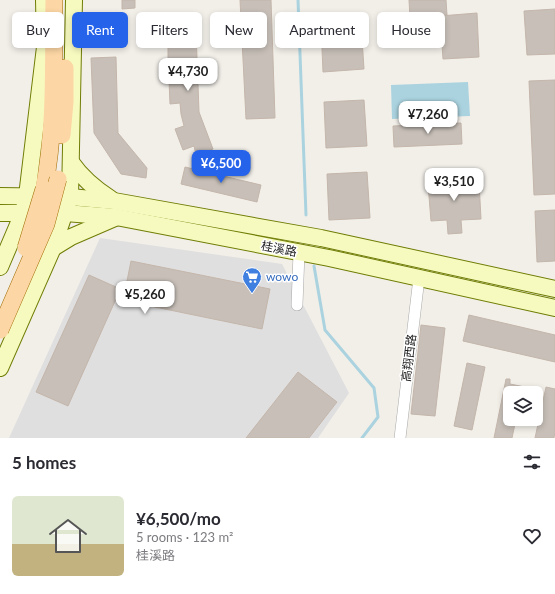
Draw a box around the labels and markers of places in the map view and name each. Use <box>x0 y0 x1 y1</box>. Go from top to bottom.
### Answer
pin: ¥4,730 <box>155 58 221 92</box>
pin: ¥7,260 <box>395 101 461 135</box>
pin: ¥6,500 <box>188 150 254 184</box>
pin: ¥3,510 <box>421 168 487 202</box>
supermarket icon: wowo <box>241 266 263 294</box>
place label: wowo <box>266 269 298 284</box>
pin: ¥5,260 <box>112 281 178 315</box>

